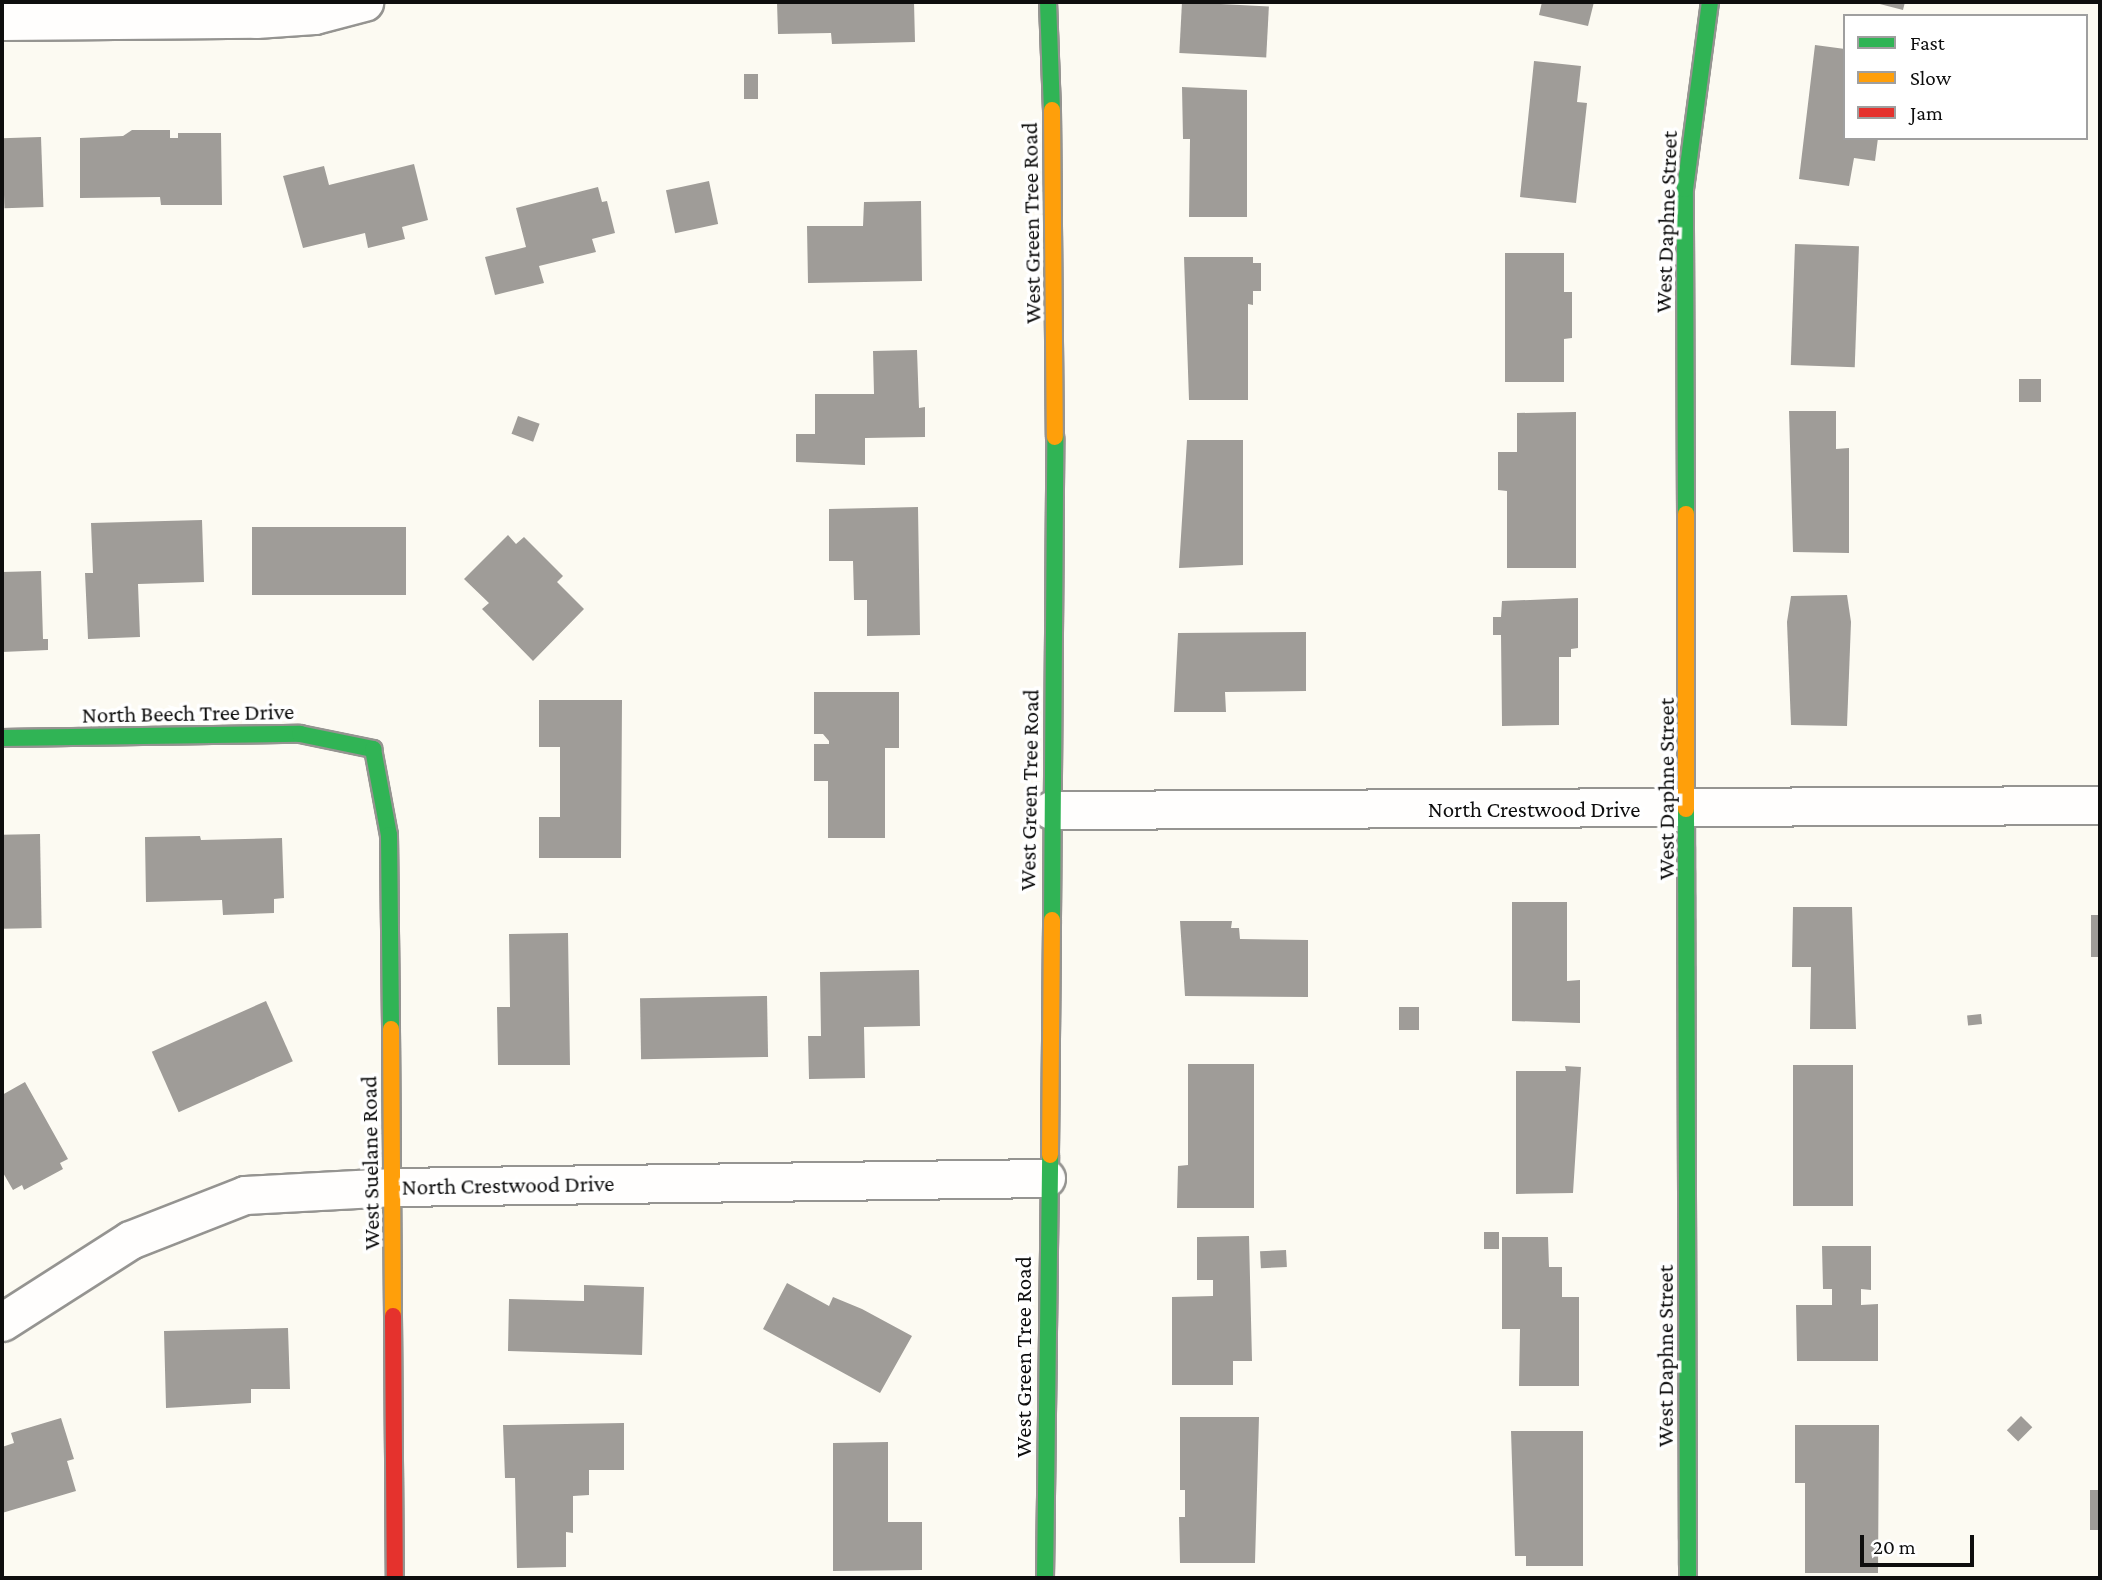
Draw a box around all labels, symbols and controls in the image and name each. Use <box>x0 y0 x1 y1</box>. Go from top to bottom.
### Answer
legend <box>1843 14 2088 140</box>
text: Fast <box>1910 31 1945 55</box>
text: Slow <box>1910 66 1951 90</box>
text: Jam <box>1910 101 1943 125</box>
street label: West Green Tree Road <box>1015 122 1047 324</box>
street label: West Daphne Street <box>1649 130 1683 314</box>
street label: West Green Tree Road <box>1013 689 1045 891</box>
street label: North Beech Tree Drive <box>82 697 294 729</box>
street label: West Daphne Street <box>1652 698 1680 880</box>
street label: North Crestwood Drive <box>1428 795 1640 823</box>
street label: West Suelane Road <box>355 1076 385 1250</box>
street label: North Crestwood Drive <box>401 1169 615 1201</box>
street label: West Green Tree Road <box>1009 1256 1037 1458</box>
street label: West Daphne Street <box>1651 1265 1679 1447</box>
scale bar <box>1864 1520 1978 1564</box>
text: 20 m <box>1873 1535 1916 1559</box>

